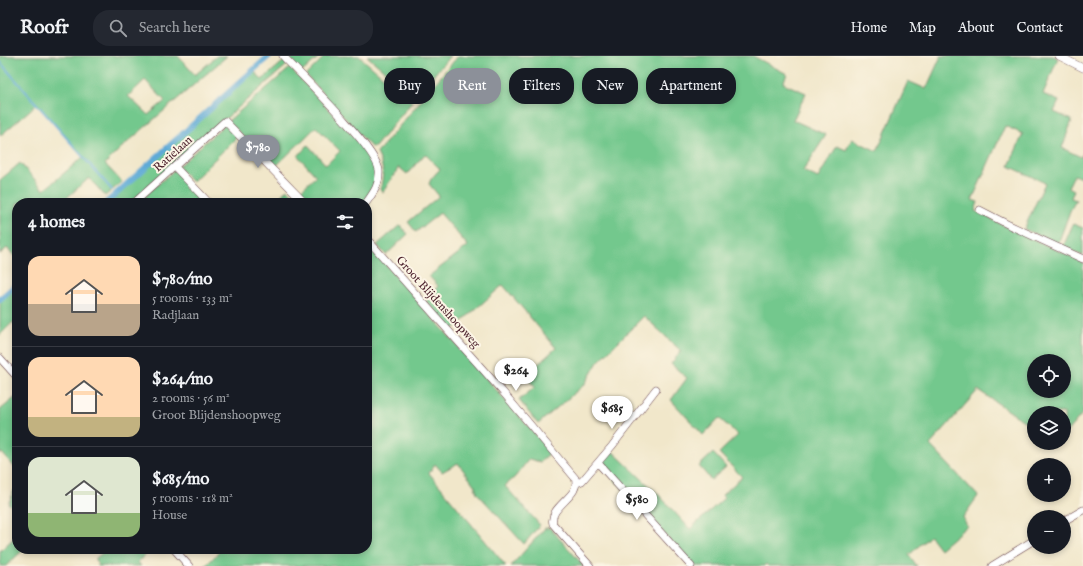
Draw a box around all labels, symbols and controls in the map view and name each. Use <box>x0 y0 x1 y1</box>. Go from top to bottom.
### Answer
search box <box>93 10 373 46</box>
text: Roofr <box>20 16 69 40</box>
icon: search <box>107 17 129 39</box>
text: Search here <box>139 18 210 37</box>
text: Home <box>851 19 887 37</box>
text: Map <box>909 19 936 37</box>
text: About <box>958 19 994 37</box>
text: Contact <box>1016 19 1063 37</box>
chip: Buy <box>384 68 435 104</box>
chip: Rent <box>443 68 501 104</box>
chip: Filters <box>509 68 574 104</box>
chip: New <box>582 68 638 104</box>
chip: Apartment <box>646 68 736 104</box>
street label: Ratielaan <box>150 132 196 175</box>
pin: $780 <box>234 135 282 169</box>
text: $780 <box>246 139 270 156</box>
icon: filters <box>334 211 356 233</box>
text: 4 homes <box>28 212 85 233</box>
street label: Groot Blijdenshoopweg <box>392 253 484 352</box>
text: $780/mo <box>152 269 212 290</box>
icon: home <box>60 272 108 320</box>
text: 5 rooms · 133 m² <box>152 290 233 307</box>
text: Radjlaan <box>152 307 199 324</box>
map controls <box>1027 354 1071 554</box>
button: locate <box>1027 354 1071 398</box>
pin: $264 <box>492 358 540 392</box>
text: $264 <box>503 362 529 379</box>
text: $264/mo <box>152 369 213 390</box>
icon: home <box>60 373 108 421</box>
text: 2 rooms · 56 m² <box>152 390 230 407</box>
pin: $685 <box>588 396 636 430</box>
text: $685 <box>601 400 623 417</box>
button: layers <box>1027 406 1071 450</box>
text: Groot Blijdenshoopweg <box>152 407 281 424</box>
button: + <box>1027 458 1071 502</box>
text: $685/mo <box>152 469 209 490</box>
icon: home <box>60 473 108 521</box>
pin: $580 <box>613 487 661 521</box>
text: 5 rooms · 118 m² <box>152 490 233 507</box>
text: $580 <box>625 491 649 508</box>
text: House <box>152 507 187 524</box>
button: − <box>1027 510 1071 554</box>

